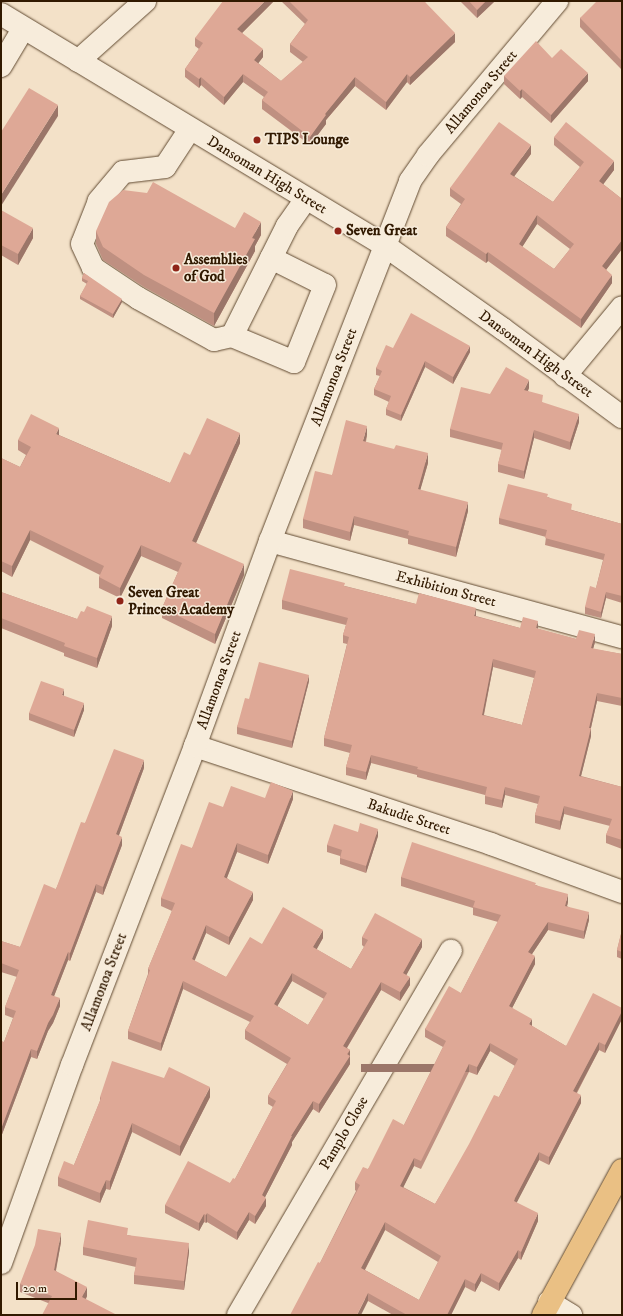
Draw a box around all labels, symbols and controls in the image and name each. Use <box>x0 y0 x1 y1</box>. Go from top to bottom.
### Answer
street label: Allamonoa Street <box>441 47 521 137</box>
place label: TIPS Lounge <box>265 131 349 149</box>
street label: Dansoman High Street <box>204 132 330 218</box>
marker: TIPS Lounge <box>252 135 262 145</box>
place label: Seven Great <box>346 222 417 240</box>
marker: Seven Great <box>333 226 343 236</box>
place label: Assemblies of God <box>184 250 248 285</box>
marker: Assemblies of God <box>171 263 181 273</box>
street label: Dansoman High Street <box>475 307 597 401</box>
street label: Allamonoa Street <box>307 325 361 429</box>
street label: Exhibition Street <box>394 567 498 611</box>
place label: Seven Great Princess Academy <box>128 583 234 618</box>
marker: Seven Great Princess Academy <box>115 596 125 606</box>
street label: Allamonoa Street <box>193 628 245 732</box>
street label: Bakudie Street <box>365 795 453 839</box>
street label: Allamonoa Street <box>77 930 131 1034</box>
street label: Pamplo Close <box>316 1093 372 1173</box>
scale bar <box>18 1274 79 1300</box>
text: 20 m <box>23 1281 47 1296</box>

